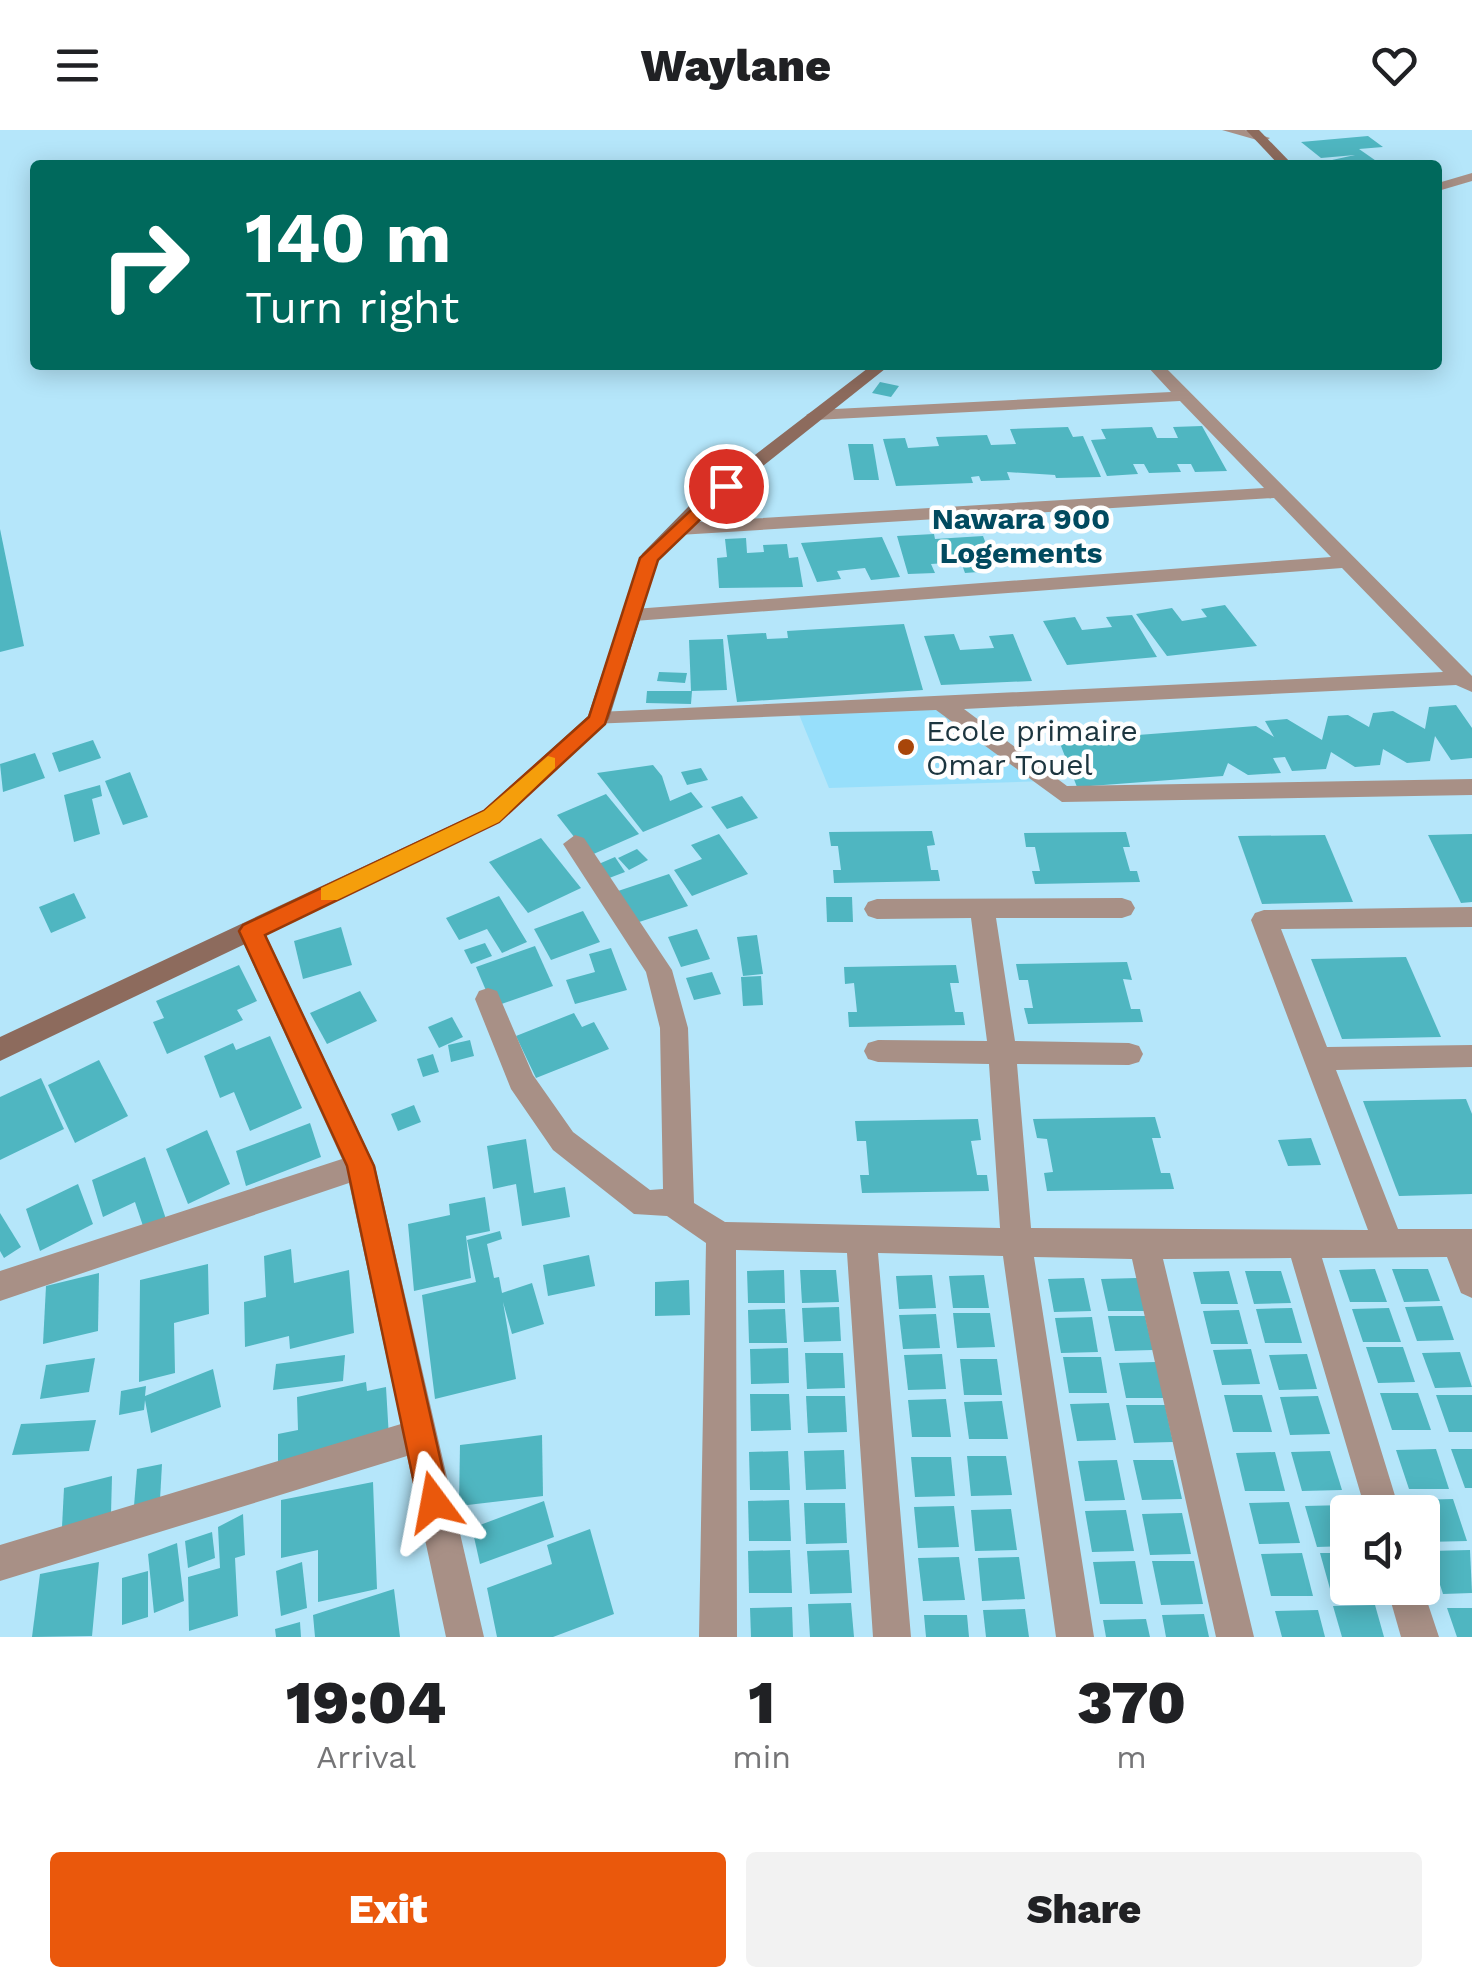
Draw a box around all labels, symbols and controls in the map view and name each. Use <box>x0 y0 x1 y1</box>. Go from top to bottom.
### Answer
icon: menu <box>50 38 105 93</box>
icon: heart <box>1367 38 1422 93</box>
text: Waylane <box>641 39 831 92</box>
text: 140 m <box>245 197 451 279</box>
icon: right <box>80 200 210 330</box>
text: Turn right <box>245 281 459 334</box>
pin <box>684 444 769 529</box>
icon: arrive <box>699 459 754 514</box>
district label: Nawara 900 Logements <box>932 501 1110 570</box>
place label: Ecole primaire Omar Touel <box>926 713 1138 782</box>
marker: Ecole primaire Omar Touel <box>895 736 917 758</box>
position arrow <box>382 1450 486 1554</box>
map controls <box>1330 1495 1440 1605</box>
button: sound <box>1330 1495 1440 1605</box>
text: 19:04 <box>286 1667 446 1738</box>
text: 1 <box>748 1667 775 1738</box>
text: 370 <box>1077 1667 1186 1738</box>
text: Arrival <box>316 1738 416 1776</box>
text: min <box>732 1738 791 1776</box>
text: m <box>1116 1738 1147 1776</box>
button: Exit <box>50 1852 726 1967</box>
button: Share <box>746 1852 1422 1967</box>

